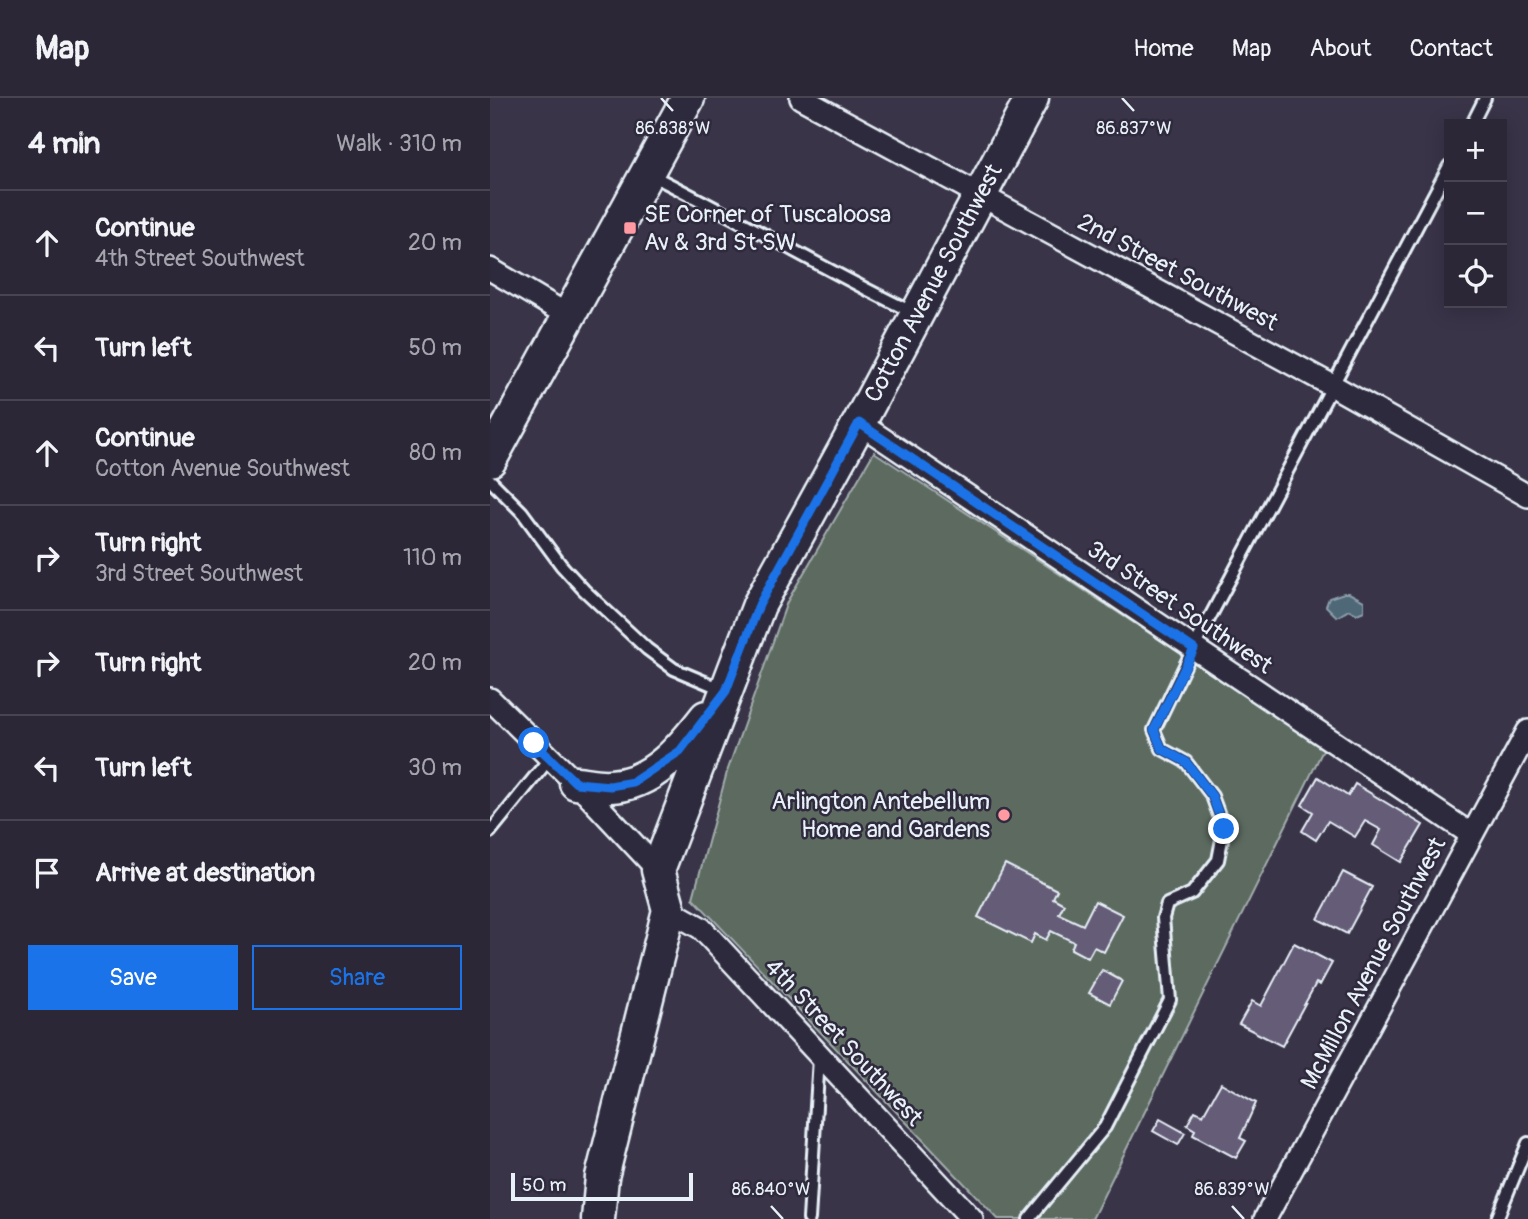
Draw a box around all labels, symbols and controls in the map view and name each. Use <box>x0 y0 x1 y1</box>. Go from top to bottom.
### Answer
text: Map <box>35 28 90 69</box>
text: Home <box>1133 34 1194 63</box>
text: Map <box>1232 34 1272 63</box>
text: About <box>1310 34 1372 63</box>
text: Contact <box>1410 34 1493 63</box>
text: 86.838°W <box>636 117 710 140</box>
text: 86.837°W <box>1096 117 1172 140</box>
map controls <box>1444 119 1507 308</box>
button: + <box>1444 119 1507 182</box>
text: 4 min <box>28 125 101 162</box>
text: Walk · 310 m <box>336 129 462 158</box>
street label: Cotton Avenue Southwest <box>858 159 1009 407</box>
button: − <box>1444 182 1507 245</box>
place label: SE Corner of Tuscaloosa Av & 3rd St SW <box>644 200 891 257</box>
street label: 2nd Street Southwest <box>1073 207 1283 338</box>
text: Continue <box>95 212 195 244</box>
marker: SE Corner of Tuscaloosa Av & 3rd St SW <box>622 220 638 236</box>
icon: ahead <box>28 224 66 262</box>
text: 20 m <box>408 228 462 257</box>
text: 4th Street Southwest <box>95 244 305 273</box>
button: locate <box>1444 245 1507 308</box>
icon: left <box>28 329 66 367</box>
text: Turn left <box>95 332 191 364</box>
text: 50 m <box>408 333 462 362</box>
text: Continue <box>95 422 195 454</box>
icon: ahead <box>28 434 66 472</box>
text: 80 m <box>409 438 462 467</box>
text: Cotton Avenue Southwest <box>95 454 350 483</box>
text: Turn right <box>95 527 201 559</box>
street label: 3rd Street Southwest <box>1082 535 1278 680</box>
icon: right <box>28 539 66 577</box>
text: 110 m <box>403 543 462 572</box>
text: 3rd Street Southwest <box>95 559 303 588</box>
icon: right <box>28 644 66 682</box>
text: Turn right <box>95 647 201 679</box>
text: 20 m <box>408 648 462 677</box>
route start <box>518 727 549 758</box>
icon: left <box>28 749 66 787</box>
text: Turn left <box>95 752 191 784</box>
text: 30 m <box>408 753 462 782</box>
place label: Arlington Antebellum Home and Gardens <box>771 787 990 844</box>
marker: Arlington Antebellum Home and Gardens <box>996 807 1012 823</box>
route end <box>1208 813 1239 844</box>
street label: McMillon Avenue Southwest <box>1295 832 1452 1094</box>
icon: arrive <box>28 854 66 892</box>
text: Arrive at destination <box>95 857 315 889</box>
button: Save <box>28 945 238 1010</box>
button: Share <box>252 945 462 1010</box>
street label: 4th Street Southwest <box>758 952 929 1132</box>
scale bar <box>511 1170 693 1202</box>
text: 50 m <box>522 1173 566 1197</box>
text: 86.840°W <box>732 1178 810 1201</box>
text: 86.839°W <box>1194 1178 1270 1201</box>

